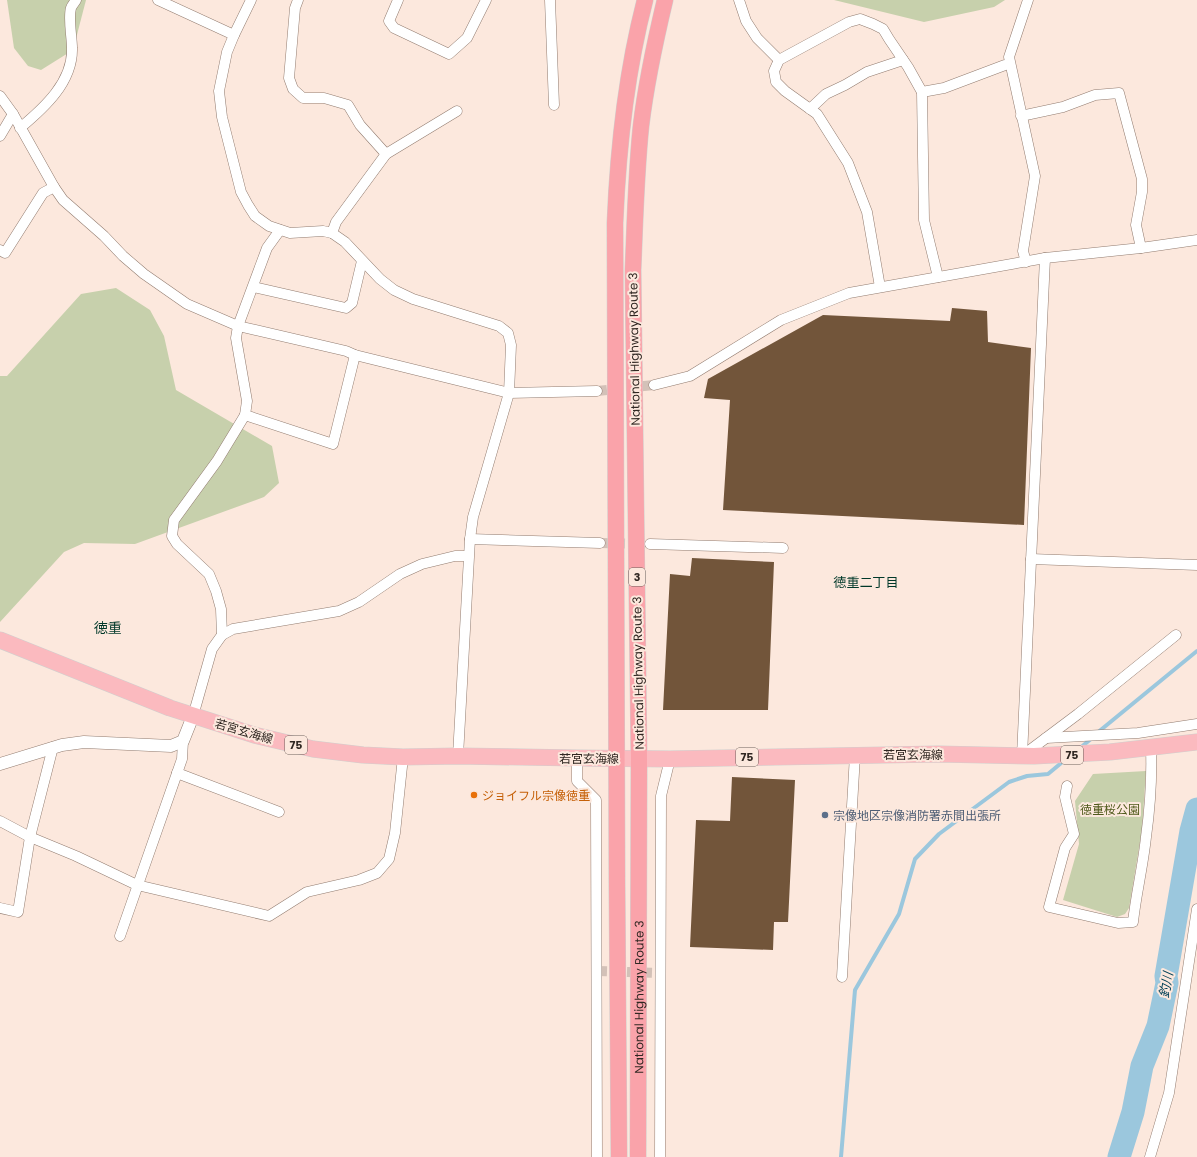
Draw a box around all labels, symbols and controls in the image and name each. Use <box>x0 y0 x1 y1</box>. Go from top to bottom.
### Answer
street label: National Highway Route 3 <box>624 272 644 426</box>
road number: 3 <box>629 568 645 586</box>
district label: 徳重二丁目 <box>833 573 899 592</box>
street label: National Highway Route 3 <box>628 596 648 750</box>
district label: 徳重 <box>94 618 122 638</box>
street label: 若宮玄海線 <box>213 715 275 747</box>
road number: 75 <box>285 736 307 754</box>
street label: 若宮玄海線 <box>883 746 943 763</box>
road number: 75 <box>1061 746 1083 764</box>
road number: 75 <box>736 748 758 766</box>
street label: 若宮玄海線 <box>559 750 619 767</box>
place label: ジョイフル宗像徳重 <box>482 787 590 804</box>
marker: ジョイフル宗像徳重 <box>469 790 479 800</box>
park label: 徳重桜公園 <box>1080 801 1140 818</box>
place label: 宗像地区宗像消防署赤間出張所 <box>833 807 1001 824</box>
marker: 宗像地区宗像消防署赤間出張所 <box>820 810 830 820</box>
street label: National Highway Route 3 <box>630 920 647 1074</box>
water label: 釣川 <box>1154 969 1178 999</box>

